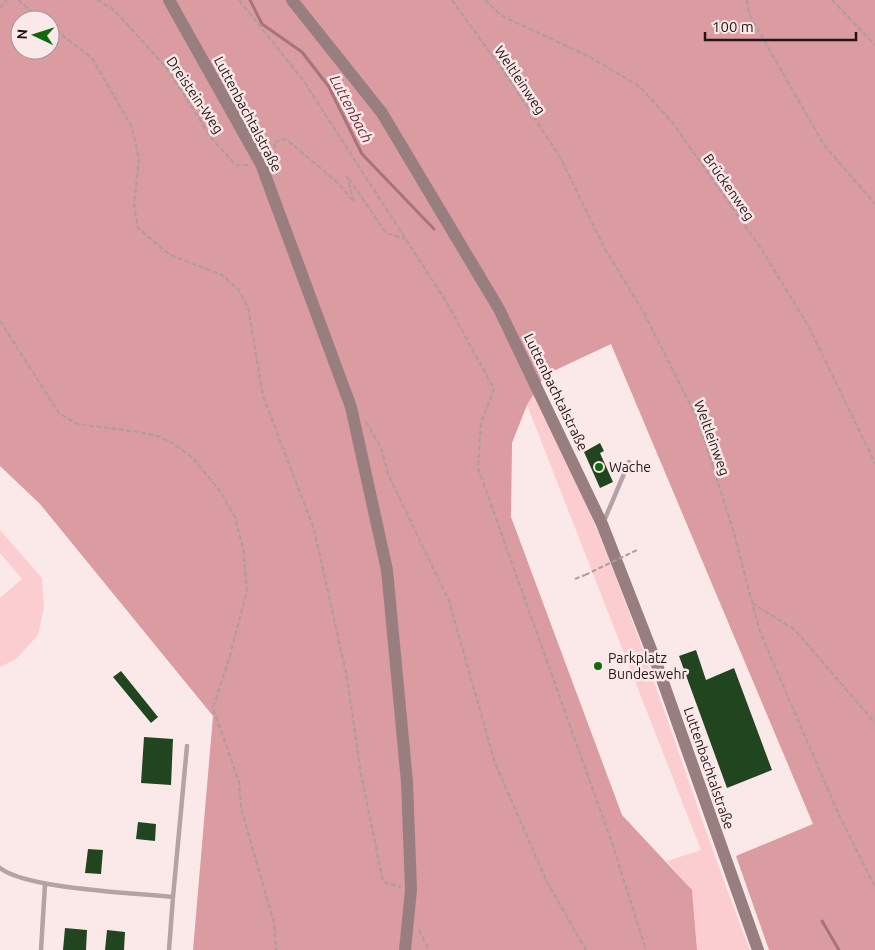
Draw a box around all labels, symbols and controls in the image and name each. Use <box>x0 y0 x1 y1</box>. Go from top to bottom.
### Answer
north arrow <box>10 10 60 60</box>
scale bar <box>705 10 856 42</box>
text: 100 m <box>712 18 754 35</box>
text: N <box>14 28 30 40</box>
street label: Weltleinweg <box>491 43 549 117</box>
street label: Dreistein-Weg <box>163 53 227 137</box>
street label: Luttenbachtalstraße <box>211 54 285 174</box>
water label: Luttenbach <box>327 72 376 146</box>
street label: Brückenweg <box>700 151 758 223</box>
street label: Luttenbachtalstraße <box>521 331 591 453</box>
street label: Weltleinweg <box>691 398 733 478</box>
place label: Wache <box>609 459 651 475</box>
marker: Wache <box>593 461 605 473</box>
place label: Parkplatz Bundeswehr <box>608 650 687 682</box>
marker: Parkplatz Bundeswehr <box>592 660 604 672</box>
street label: Luttenbachtalstraße <box>681 705 737 831</box>

